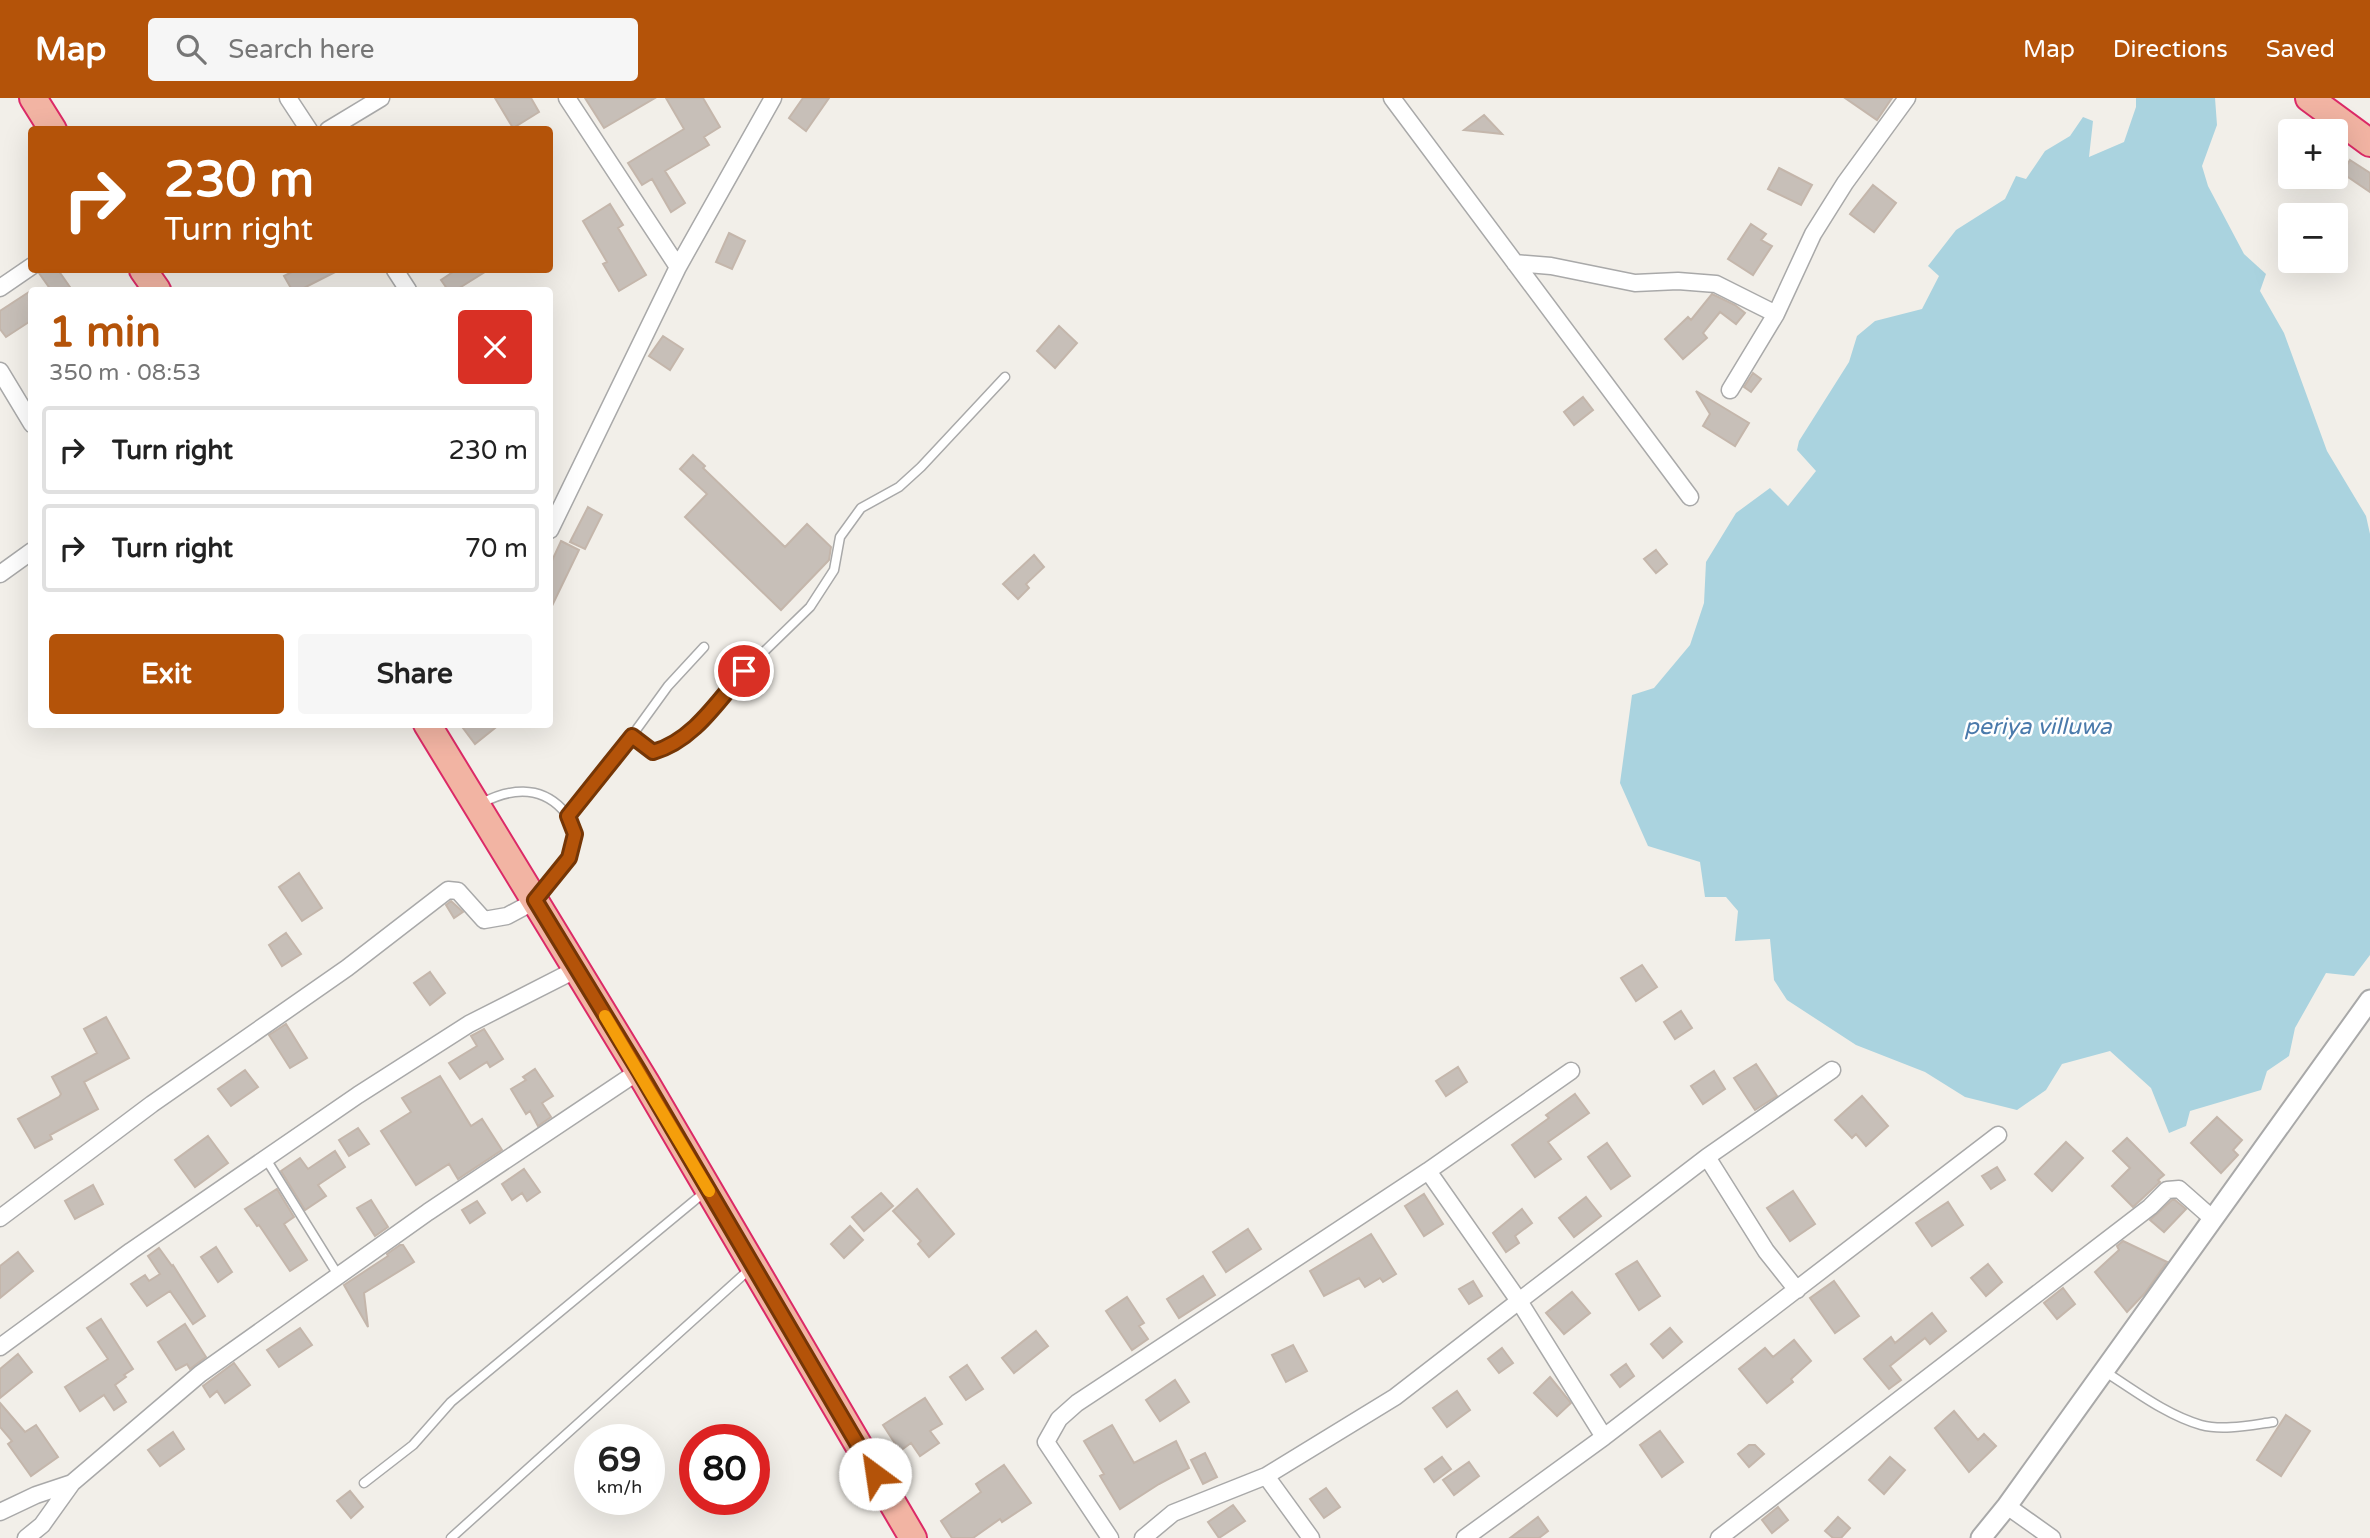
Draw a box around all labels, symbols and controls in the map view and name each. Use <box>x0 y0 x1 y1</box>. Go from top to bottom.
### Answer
search box <box>148 18 638 81</box>
text: Map <box>35 30 106 69</box>
icon: search <box>172 30 210 68</box>
text: Search here <box>228 34 374 65</box>
text: Map <box>2023 35 2075 64</box>
text: Directions <box>2113 35 2228 64</box>
text: Saved <box>2266 35 2335 64</box>
map controls <box>2278 119 2348 273</box>
button: + <box>2278 119 2348 189</box>
text: 230 m <box>164 151 314 210</box>
icon: right <box>49 154 140 245</box>
button: − <box>2278 203 2348 273</box>
text: Turn right <box>164 211 313 249</box>
text: 1 min <box>49 307 161 358</box>
button: close <box>458 310 532 384</box>
text: 350 m · 08:53 <box>49 359 201 387</box>
icon: right <box>53 431 91 469</box>
text: Turn right <box>112 435 233 466</box>
text: 230 m <box>448 435 528 466</box>
icon: right <box>53 529 91 567</box>
text: Turn right <box>112 533 233 564</box>
text: 70 m <box>465 533 528 564</box>
button: Exit <box>49 634 284 714</box>
button: Share <box>298 634 532 714</box>
pin <box>714 641 774 701</box>
icon: arrive <box>725 652 763 690</box>
water label: periya villuwa <box>1964 713 2113 741</box>
speed limit sign: 80 <box>679 1424 770 1515</box>
position arrow <box>838 1437 912 1511</box>
text: 69 <box>598 1439 641 1481</box>
text: km/h <box>597 1476 642 1498</box>

